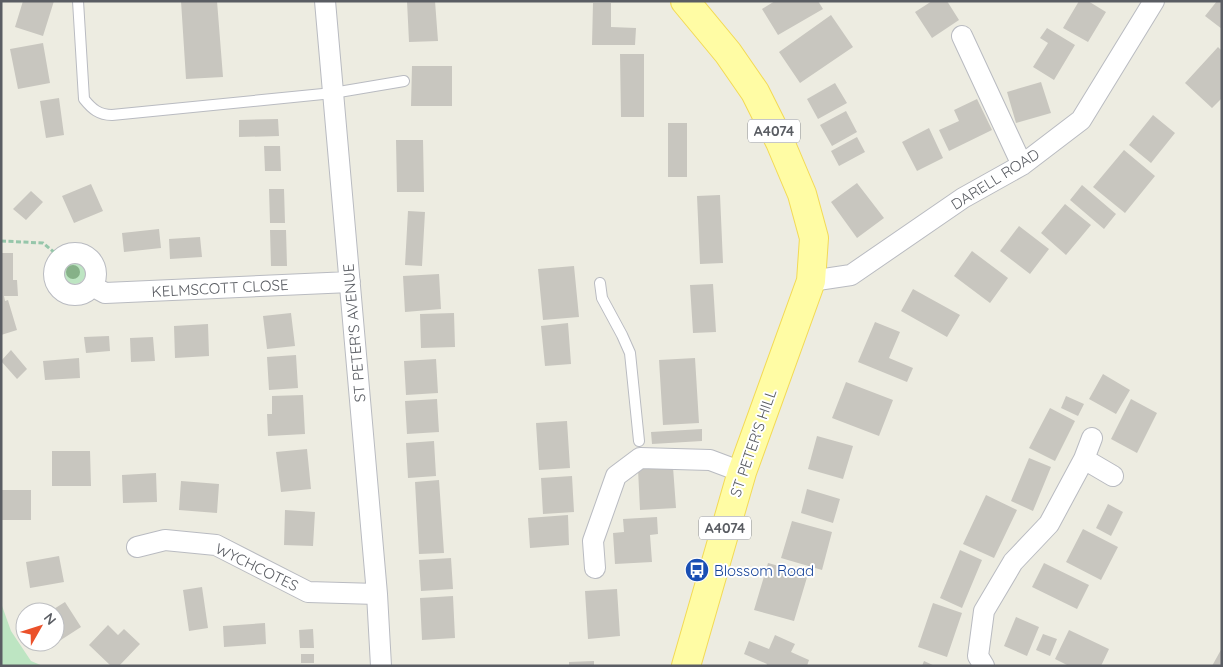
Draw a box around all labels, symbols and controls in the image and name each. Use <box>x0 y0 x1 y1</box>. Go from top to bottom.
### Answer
road number: A4074 <box>748 120 800 142</box>
street label: DARELL ROAD <box>947 144 1043 214</box>
street label: ST PETER'S AVENUE <box>338 263 370 403</box>
street label: KELMSCOTT CLOSE <box>151 275 289 301</box>
street label: ST PETER'S HILL <box>726 387 780 499</box>
road number: A4074 <box>699 516 751 540</box>
street label: WYCHCOTES <box>212 539 302 595</box>
bus stop icon: Blossom Road <box>684 557 710 583</box>
place label: Blossom Road <box>714 561 814 580</box>
north arrow <box>15 602 65 652</box>
text: N <box>40 609 60 628</box>

